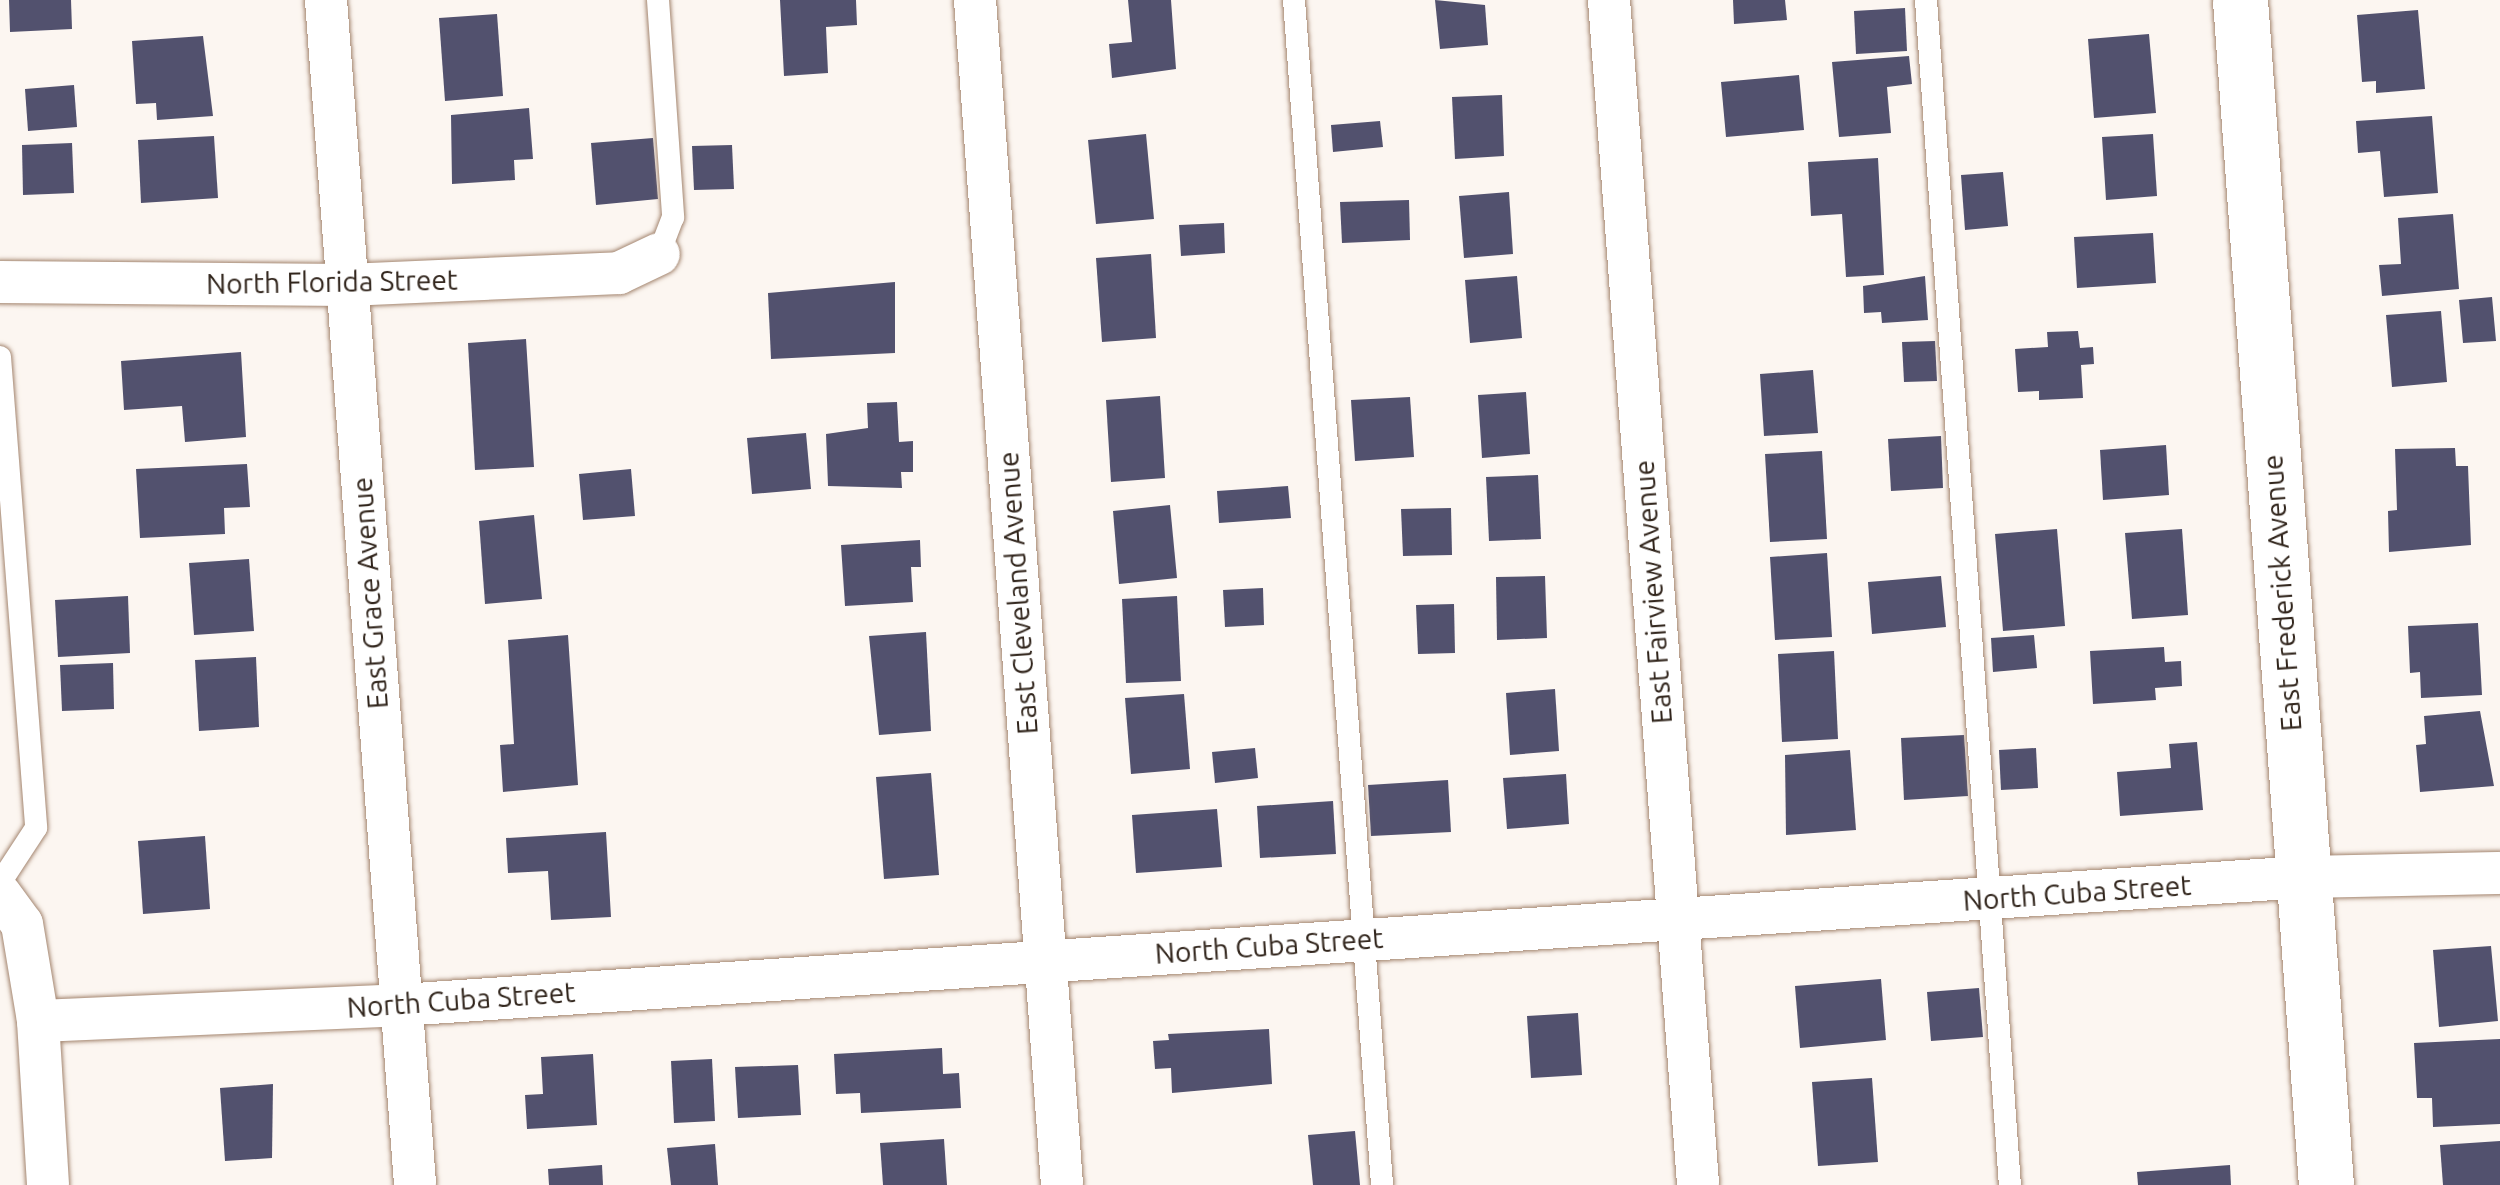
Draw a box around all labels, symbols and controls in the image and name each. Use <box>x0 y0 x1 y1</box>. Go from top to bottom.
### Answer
street label: North Florida Street <box>206 263 458 301</box>
street label: East Cleveland Avenue <box>991 450 1045 736</box>
street label: East Frederick Avenue <box>2256 454 2308 732</box>
street label: East Fairview Avenue <box>1627 459 1679 725</box>
street label: East Grace Avenue <box>345 476 395 710</box>
street label: North Cuba Street <box>1962 868 2192 918</box>
street label: North Cuba Street <box>1154 921 1384 971</box>
street label: North Cuba Street <box>346 975 576 1025</box>

